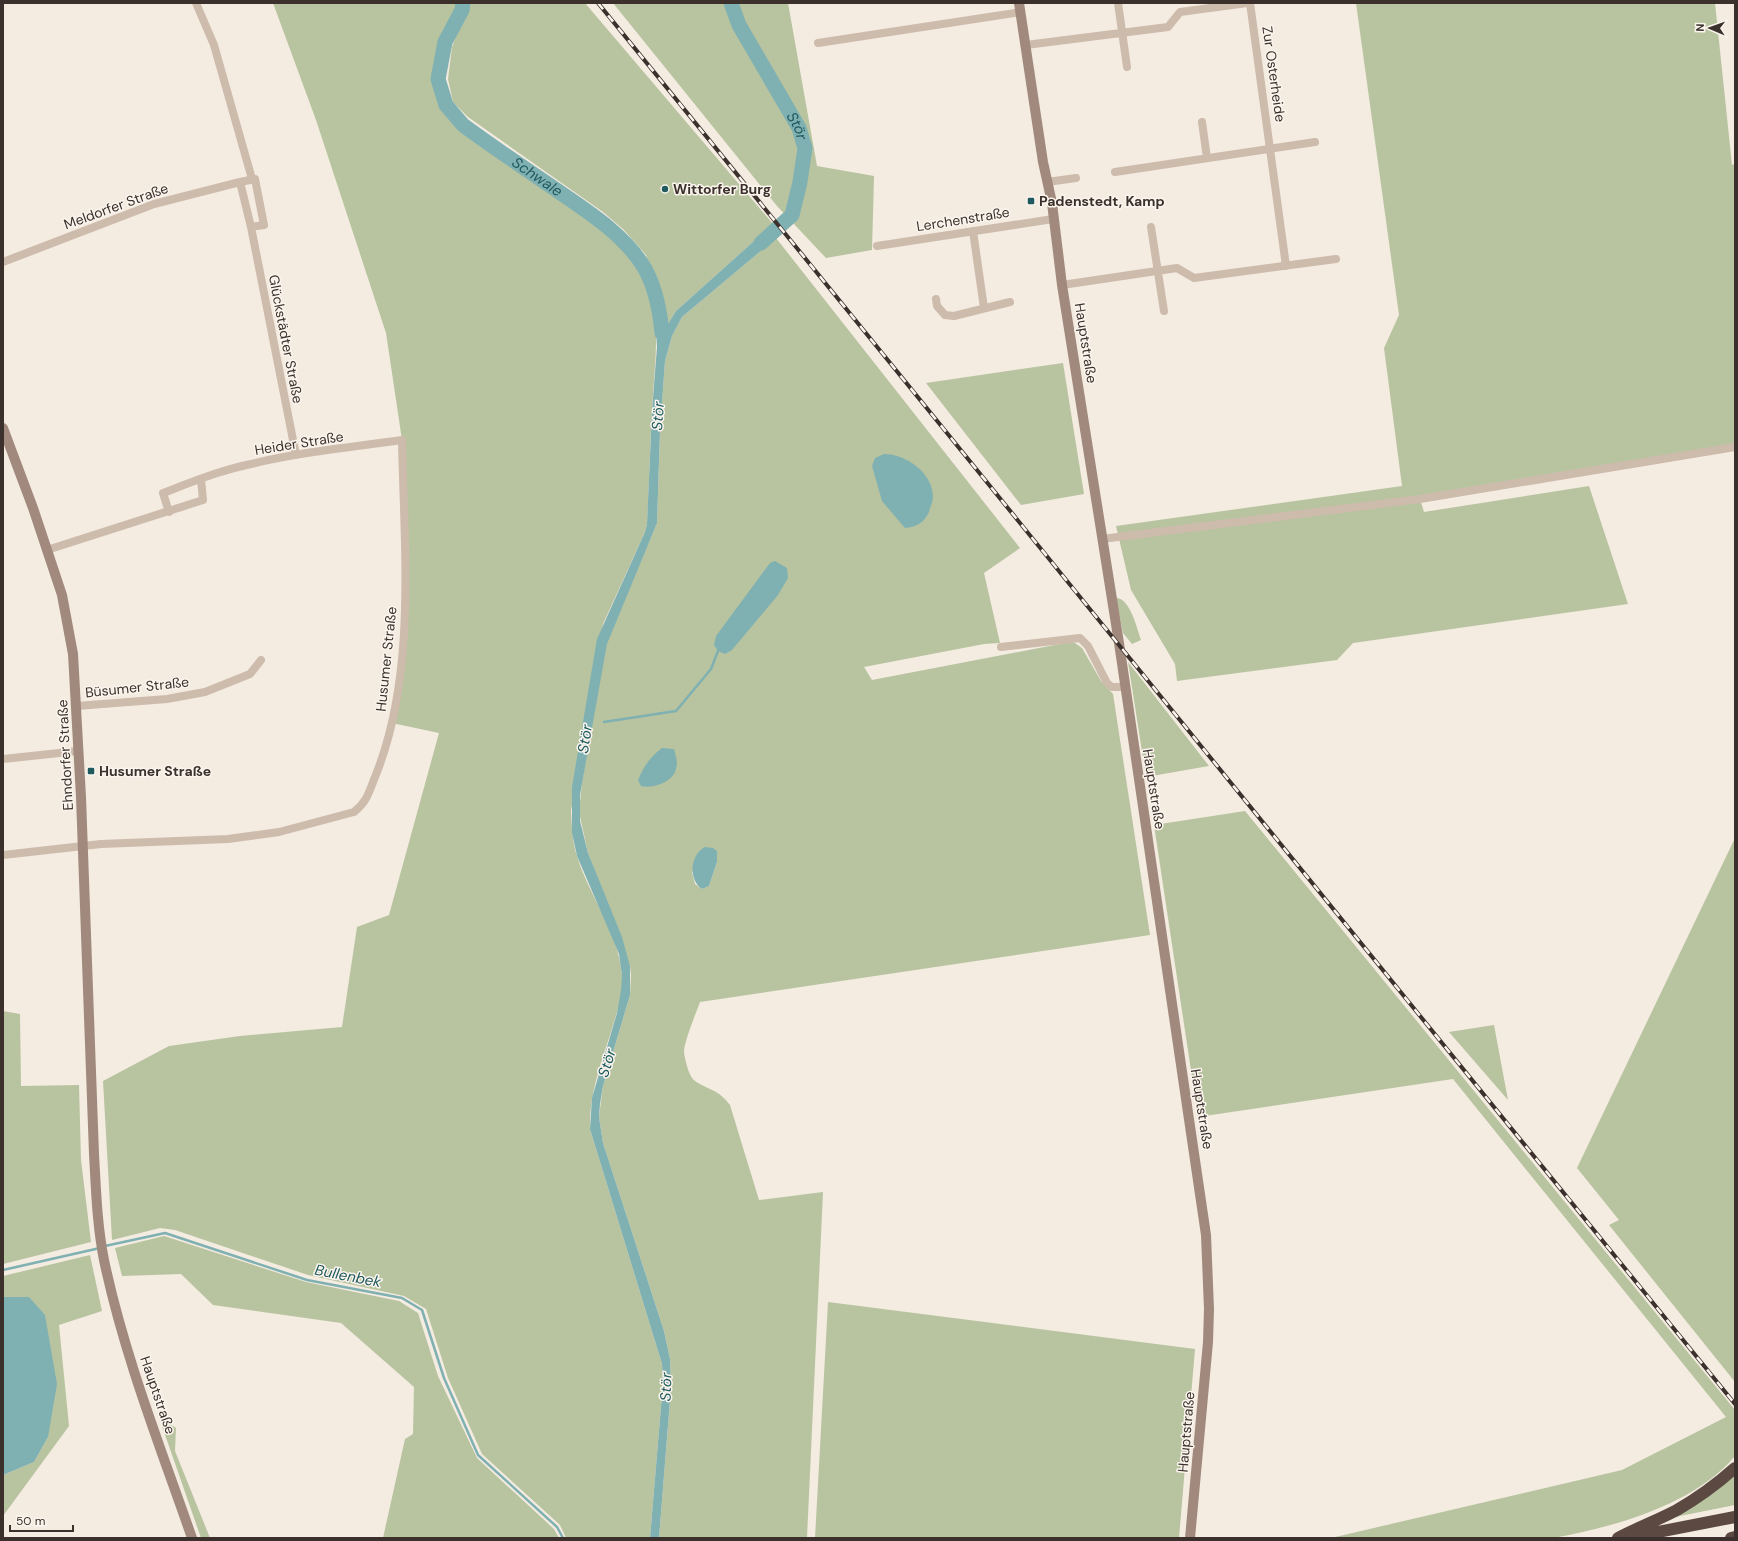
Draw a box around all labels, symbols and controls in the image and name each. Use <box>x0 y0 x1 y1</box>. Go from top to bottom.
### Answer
north arrow <box>1690 8 1730 48</box>
text: N <box>1693 23 1707 32</box>
street label: Zur Osterheide <box>1258 25 1290 123</box>
water label: Stör <box>782 108 812 143</box>
water label: Schwale <box>508 152 567 202</box>
street label: Meldorfer Straße <box>61 179 171 233</box>
place label: Wittorfer Burg <box>673 180 771 198</box>
marker: Wittorfer Burg <box>660 184 670 194</box>
place label: Padenstedt, Kamp <box>1039 192 1165 210</box>
marker: Padenstedt, Kamp <box>1026 196 1036 206</box>
street label: Lerchenstraße <box>915 203 1011 235</box>
street label: Glückstädter Straße <box>265 273 307 405</box>
street label: Hauptstraße <box>1071 302 1101 385</box>
water label: Stör <box>647 400 669 431</box>
street label: Heider Straße <box>253 427 345 459</box>
street label: Husumer Straße <box>372 606 400 712</box>
street label: Büsumer Straße <box>84 673 190 701</box>
street label: Ehndorfer Straße <box>53 699 77 811</box>
water label: Stör <box>573 723 597 755</box>
street label: Hauptstraße <box>1139 748 1169 831</box>
place label: Husumer Straße <box>99 762 211 780</box>
marker: Husumer Straße <box>86 766 96 776</box>
water label: Stör <box>593 1046 621 1080</box>
street label: Hauptstraße <box>1187 1068 1217 1151</box>
water label: Bullenbek <box>313 1260 383 1292</box>
street label: Hauptstraße <box>136 1354 180 1436</box>
water label: Stör <box>656 1372 677 1402</box>
street label: Hauptstraße <box>1173 1391 1199 1473</box>
scale bar <box>10 1507 73 1533</box>
text: 50 m <box>16 1513 45 1529</box>

